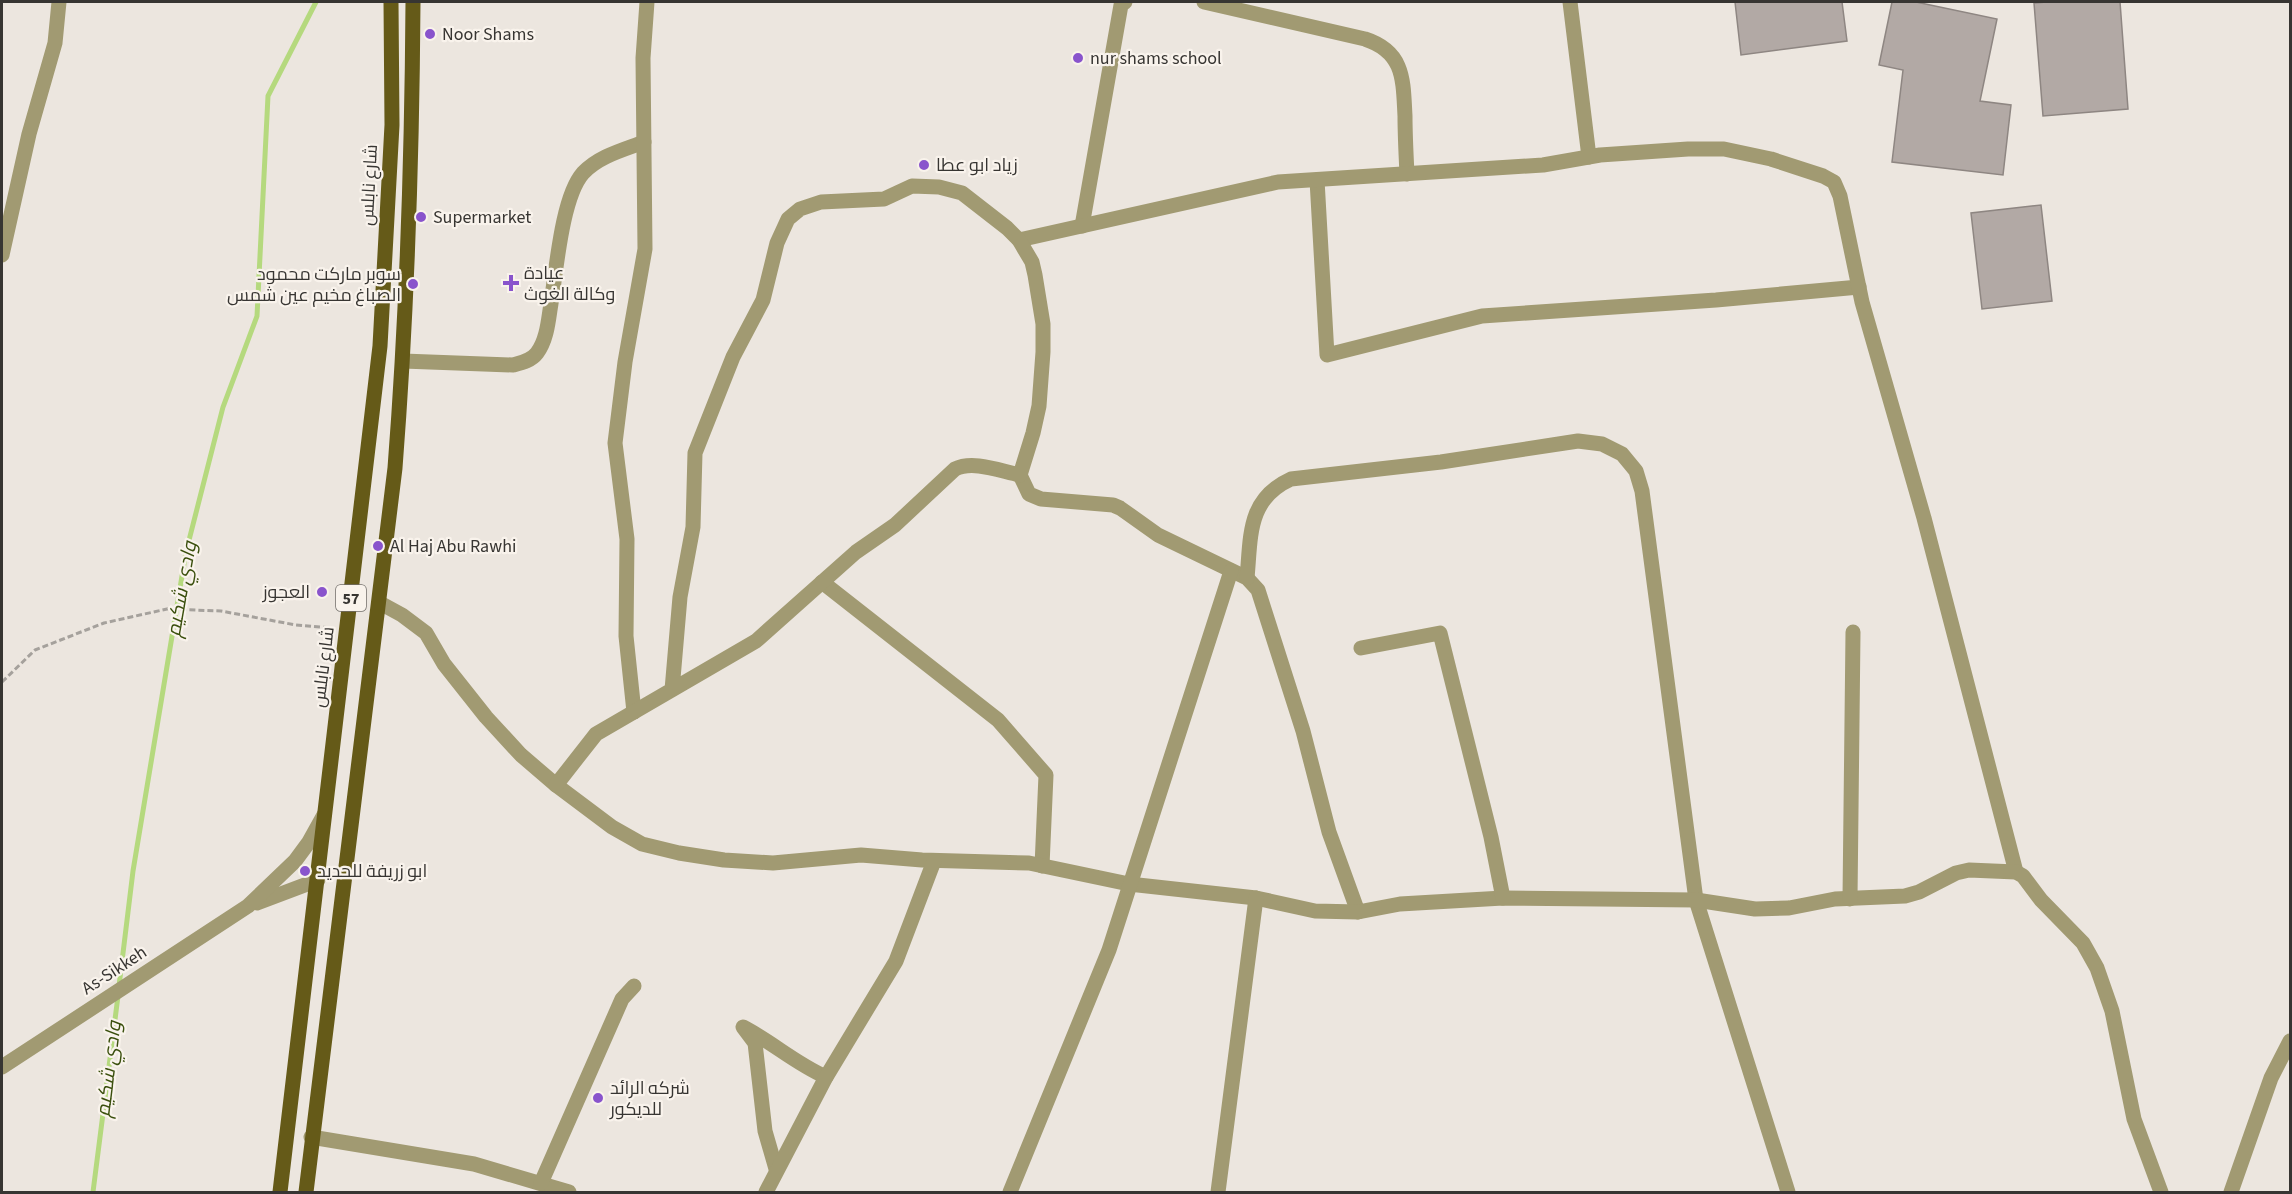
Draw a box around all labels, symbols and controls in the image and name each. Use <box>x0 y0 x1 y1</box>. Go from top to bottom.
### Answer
place label: Noor Shams <box>442 22 534 47</box>
marker: Noor Shams <box>423 27 437 41</box>
place label: nur shams school <box>1090 46 1222 71</box>
marker: nur shams school <box>1071 51 1085 65</box>
street label: شارع نابلس <box>355 144 384 226</box>
place label: زياد ابو عطا <box>936 153 1018 178</box>
marker: زياد ابو عطا <box>917 158 931 172</box>
place label: Supermarket <box>433 205 531 230</box>
marker: Supermarket <box>414 210 428 224</box>
place label: عيادة وكالة الغوث <box>524 261 615 307</box>
place label: سوبر ماركت محمود الصباغ مخيم عين شمس <box>227 262 401 308</box>
marker: عيادة وكالة الغوث <box>502 274 520 292</box>
marker: سوبر ماركت محمود الصباغ مخيم عين شمس <box>406 277 420 291</box>
place label: Al Haj Abu Rawhi <box>390 534 516 559</box>
water label: وادي شكيم <box>160 538 205 640</box>
marker: Al Haj Abu Rawhi <box>371 539 385 553</box>
place label: العجوز <box>262 580 310 605</box>
marker: العجوز <box>315 585 329 599</box>
road number: 57 <box>336 585 366 611</box>
street label: شارع نابلس <box>306 625 341 709</box>
place label: ابو زريفة للحديد <box>317 859 427 884</box>
marker: ابو زريفة للحديد <box>298 864 312 878</box>
street label: As-Sikkeh <box>77 940 152 1001</box>
water label: وادي شكيم <box>89 1018 130 1120</box>
place label: شركه الرائد للديكور <box>609 1076 690 1122</box>
marker: شركه الرائد للديكور <box>591 1091 605 1105</box>

